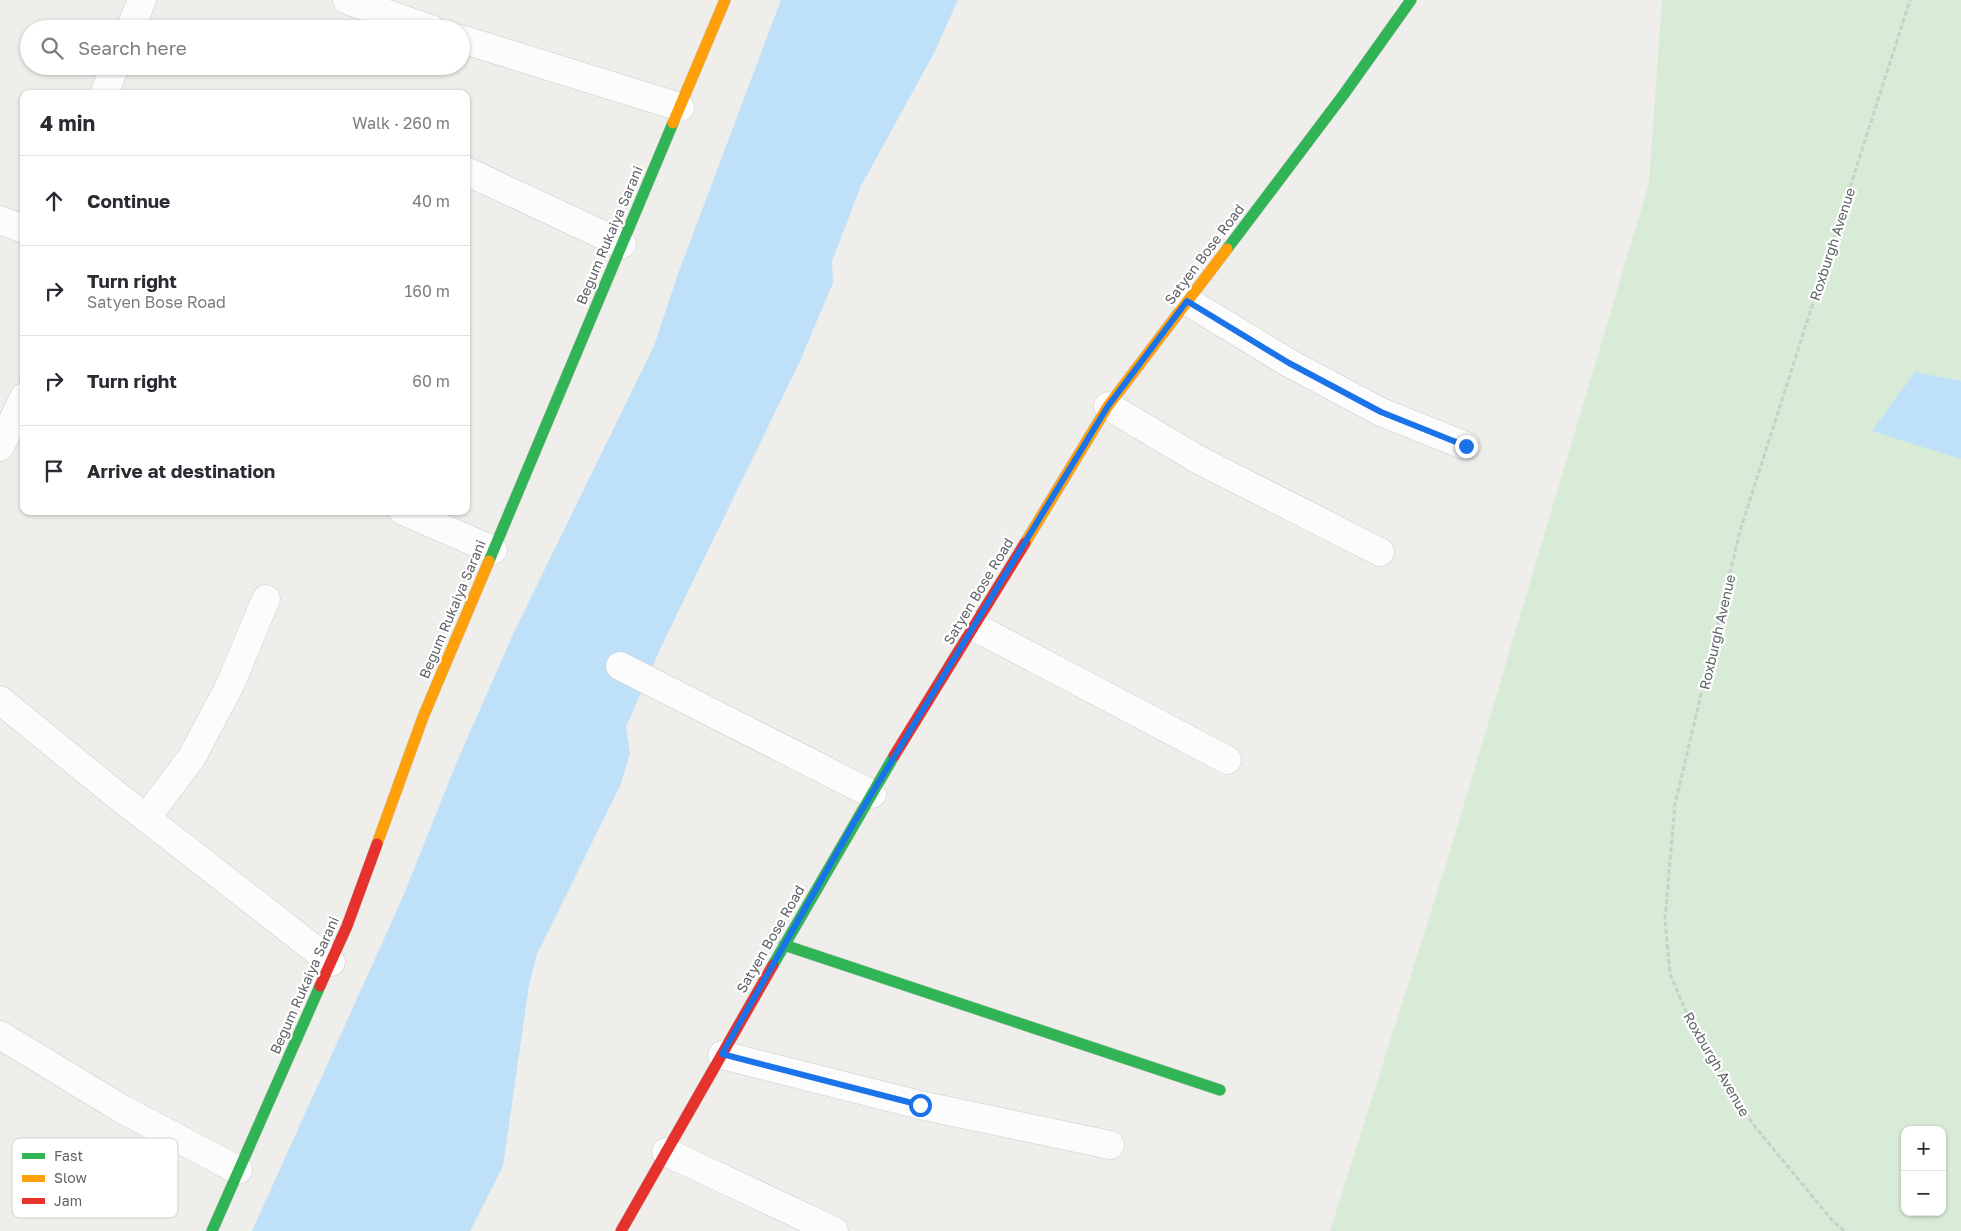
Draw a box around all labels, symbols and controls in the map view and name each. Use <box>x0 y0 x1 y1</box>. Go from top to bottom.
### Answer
search box <box>20 20 470 75</box>
icon: search <box>38 34 66 62</box>
text: Search here <box>78 36 187 59</box>
text: 4 min <box>40 110 95 136</box>
text: Walk · 260 m <box>352 113 450 133</box>
street label: Begum Rukaiya Sarani <box>572 163 646 307</box>
street label: Roxburgh Avenue <box>1806 185 1858 303</box>
icon: ahead <box>40 187 68 215</box>
text: Continue <box>87 189 170 212</box>
text: 40 m <box>412 191 450 211</box>
street label: Satyen Bose Road <box>1161 200 1247 308</box>
text: Turn right <box>87 269 177 292</box>
icon: right <box>40 277 68 305</box>
text: 160 m <box>404 281 450 301</box>
text: Satyen Bose Road <box>87 292 226 312</box>
icon: right <box>40 367 68 395</box>
text: Turn right <box>87 369 177 392</box>
text: 60 m <box>412 371 450 391</box>
route end <box>1455 435 1478 458</box>
icon: arrive <box>40 457 68 485</box>
text: Arrive at destination <box>87 459 275 482</box>
street label: Satyen Bose Road <box>939 535 1017 647</box>
street label: Begum Rukaiya Sarani <box>415 537 489 681</box>
street label: Roxburgh Avenue <box>1695 573 1739 691</box>
street label: Satyen Bose Road <box>732 882 808 996</box>
street label: Begum Rukaiya Sarani <box>266 914 342 1056</box>
street label: Roxburgh Avenue <box>1680 1009 1754 1119</box>
route start <box>909 1094 932 1117</box>
map controls <box>1901 1126 1946 1216</box>
button: + <box>1901 1126 1946 1171</box>
legend <box>12 1138 178 1218</box>
text: Fast <box>54 1147 83 1164</box>
text: Slow <box>54 1169 87 1186</box>
button: − <box>1901 1171 1946 1216</box>
text: Jam <box>54 1192 82 1209</box>

